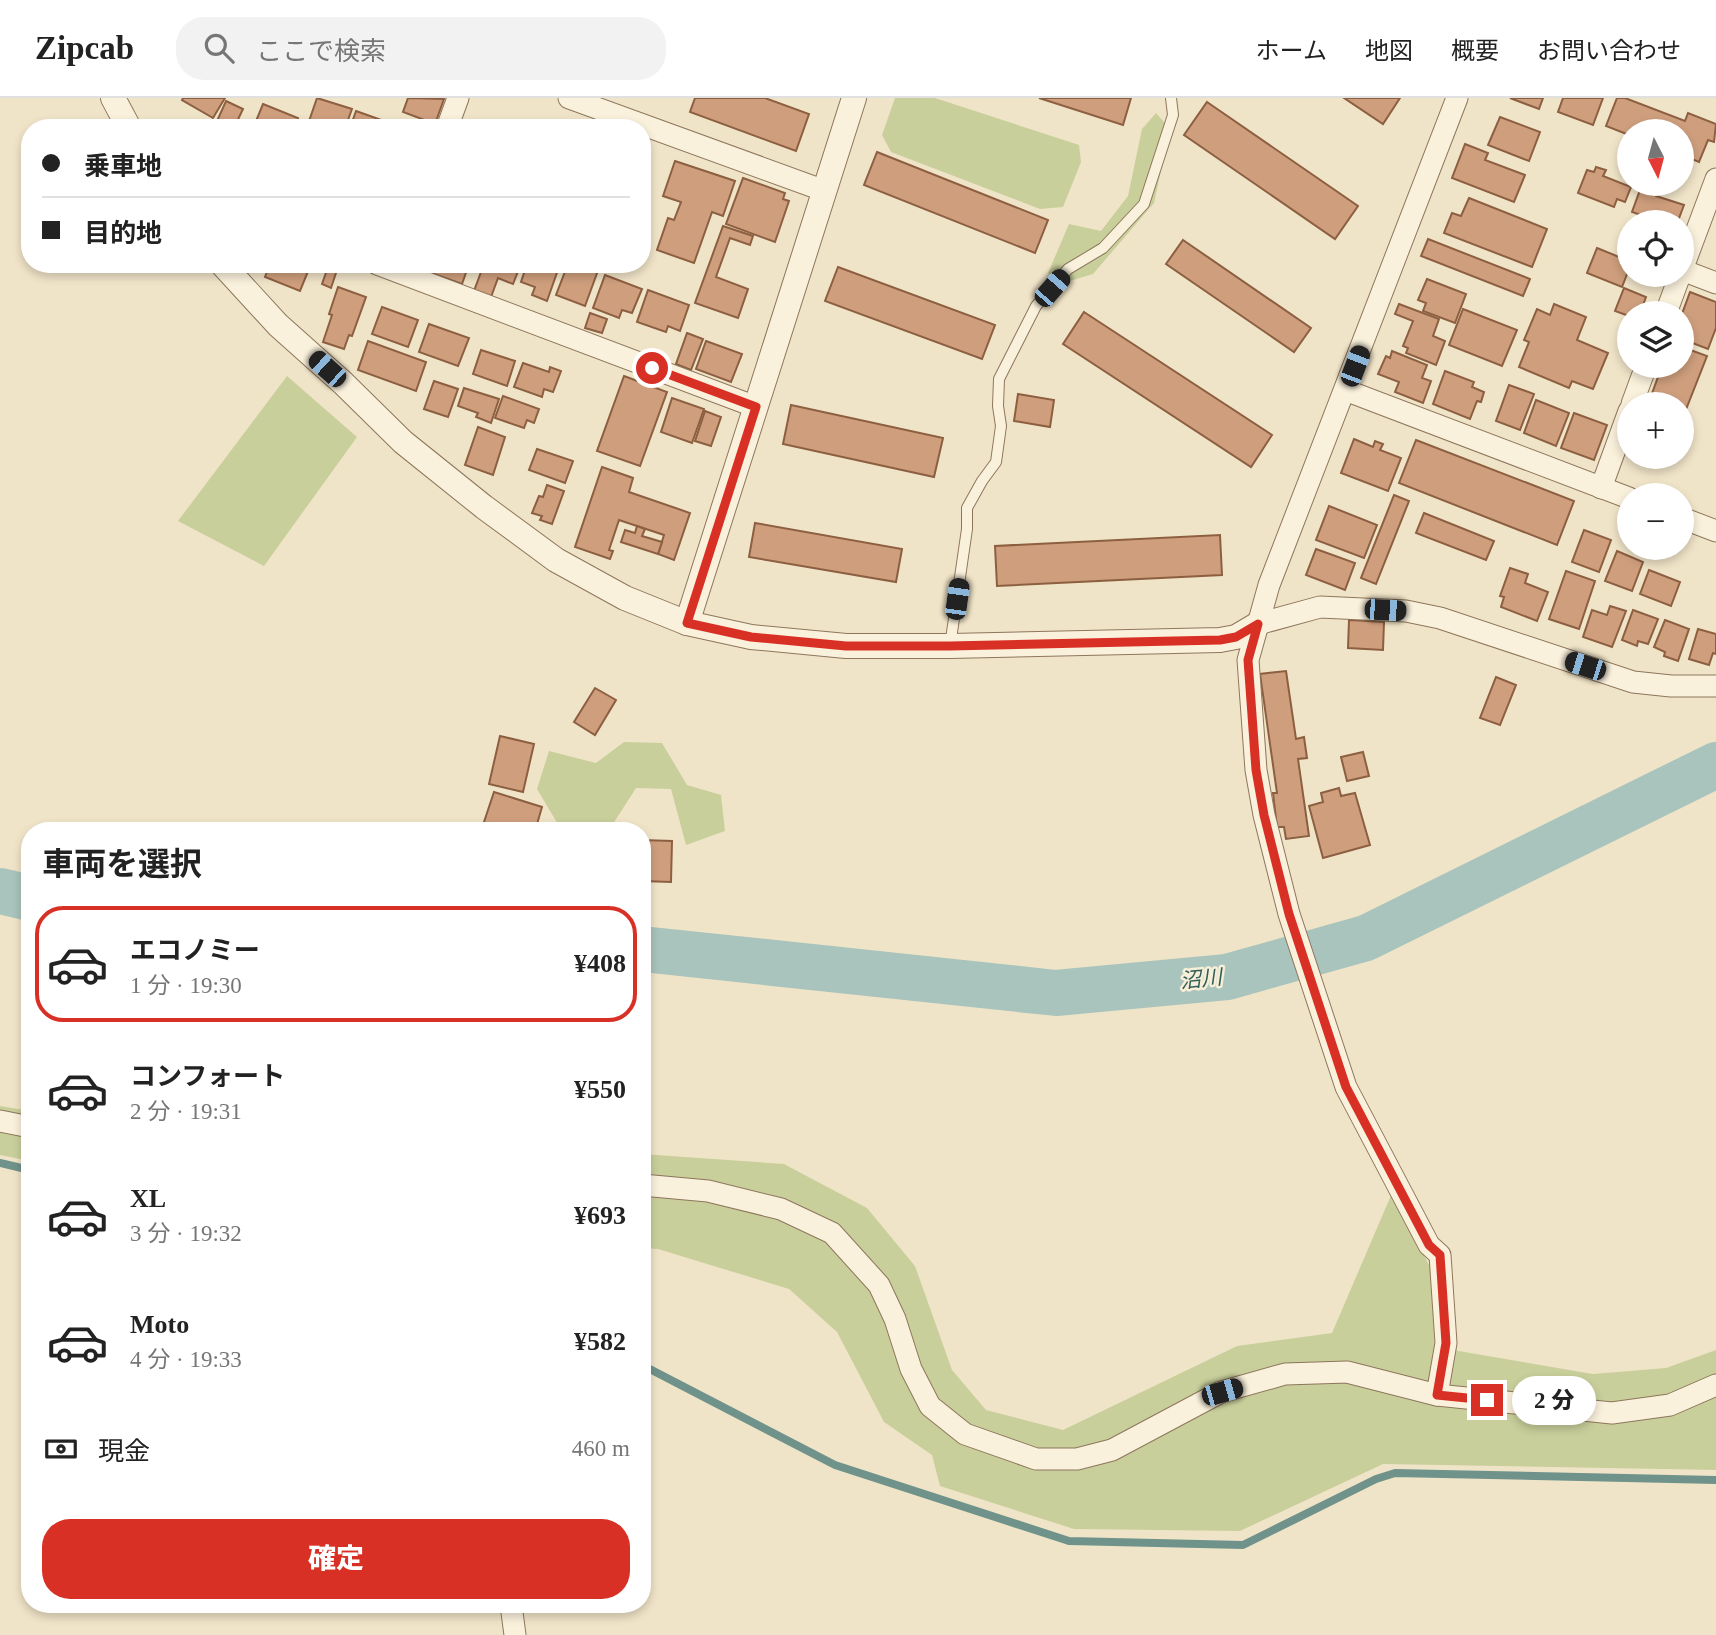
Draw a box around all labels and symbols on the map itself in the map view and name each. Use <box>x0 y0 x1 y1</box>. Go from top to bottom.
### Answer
north arrow <box>1617 119 1694 196</box>
car <box>1031 265 1074 311</box>
car <box>1338 343 1373 389</box>
car <box>305 347 350 391</box>
route start <box>636 352 668 384</box>
car <box>944 577 971 621</box>
car <box>1364 598 1407 622</box>
car <box>1562 650 1609 682</box>
water label: 沼川 <box>1179 965 1225 993</box>
car <box>1199 1376 1246 1408</box>
callout: 2 分 <box>1512 1376 1596 1424</box>
route end <box>1471 1384 1503 1416</box>

